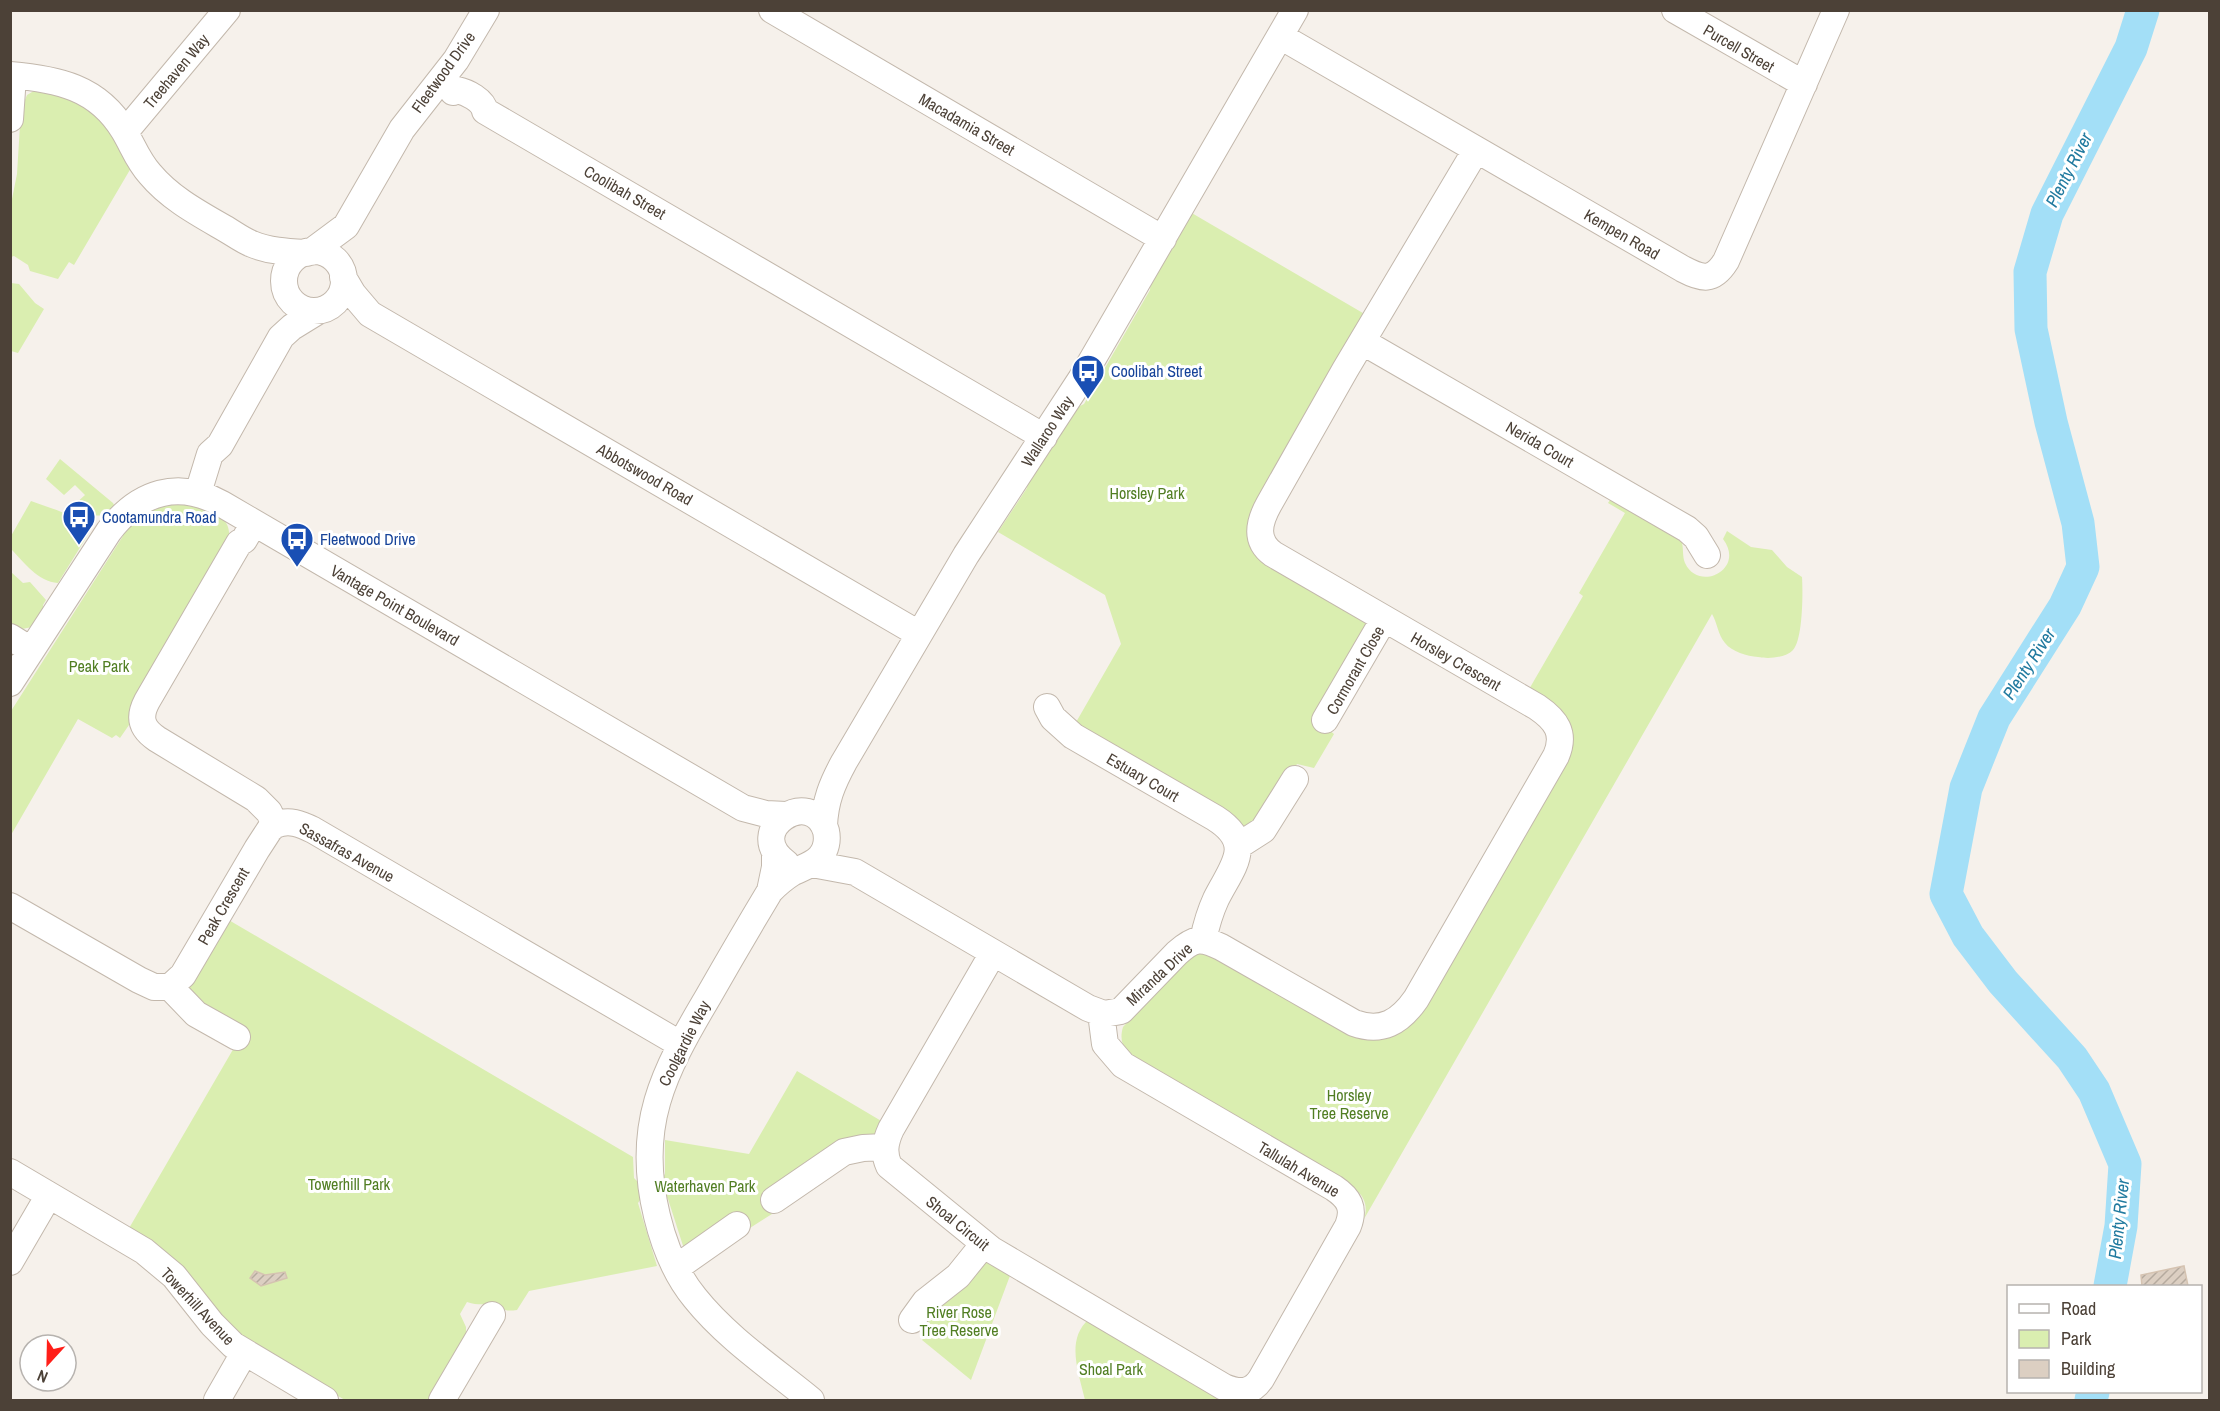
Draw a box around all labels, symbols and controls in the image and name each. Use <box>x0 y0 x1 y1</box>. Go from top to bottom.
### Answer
street label: Purcell Street <box>1699 19 1779 77</box>
street label: Fleetwood Drive <box>406 27 480 117</box>
street label: Treehaven Way <box>138 28 214 113</box>
street label: Macadamia Street <box>915 88 1019 161</box>
water label: Plenty River <box>2039 127 2098 211</box>
street label: Coolibah Street <box>580 160 670 224</box>
street label: Kempen Road <box>1580 204 1664 264</box>
bus stop icon: Coolibah Street <box>1070 353 1106 400</box>
place label: Coolibah Street <box>1111 360 1203 382</box>
street label: Wallaroo Way <box>1016 391 1078 471</box>
street label: Nerida Court <box>1502 416 1578 472</box>
street label: Abbotswood Road <box>592 437 697 510</box>
park label: Horsley Park <box>1109 482 1185 504</box>
bus stop icon: Cootamundra Road <box>61 499 97 546</box>
place label: Cootamundra Road <box>102 506 217 528</box>
bus stop icon: Fleetwood Drive <box>279 521 315 568</box>
place label: Fleetwood Drive <box>320 528 416 550</box>
street label: Vantage Point Boulevard <box>327 559 463 651</box>
street label: Cormorant Close <box>1321 622 1389 718</box>
water label: Plenty River <box>1996 622 2062 704</box>
street label: Horsley Crescent <box>1407 626 1505 696</box>
park label: Peak Park <box>69 655 130 677</box>
street label: Estuary Court <box>1103 747 1184 807</box>
street label: Sassafras Avenue <box>296 817 398 887</box>
street label: Peak Crescent <box>192 863 254 949</box>
street label: Miranda Drive <box>1121 938 1197 1010</box>
street label: Coolgardie Way <box>653 996 715 1090</box>
park label: Horsley Tree Reserve <box>1310 1084 1389 1124</box>
street label: Tallulah Avenue <box>1254 1136 1344 1202</box>
park label: Towerhill Park <box>308 1173 391 1195</box>
park label: Waterhaven Park <box>655 1175 756 1197</box>
water label: Plenty River <box>2102 1177 2135 1260</box>
street label: Shoal Circuit <box>922 1191 995 1256</box>
street label: Towerhill Avenue <box>156 1262 240 1350</box>
legend <box>2007 1285 2202 1393</box>
text: Road <box>2061 1296 2096 1321</box>
park label: River Rose Tree Reserve <box>920 1301 999 1341</box>
text: Park <box>2061 1326 2092 1351</box>
north arrow <box>18 1333 78 1393</box>
text: Building <box>2061 1356 2116 1381</box>
park label: Shoal Park <box>1079 1358 1144 1380</box>
text: N <box>34 1365 51 1389</box>

